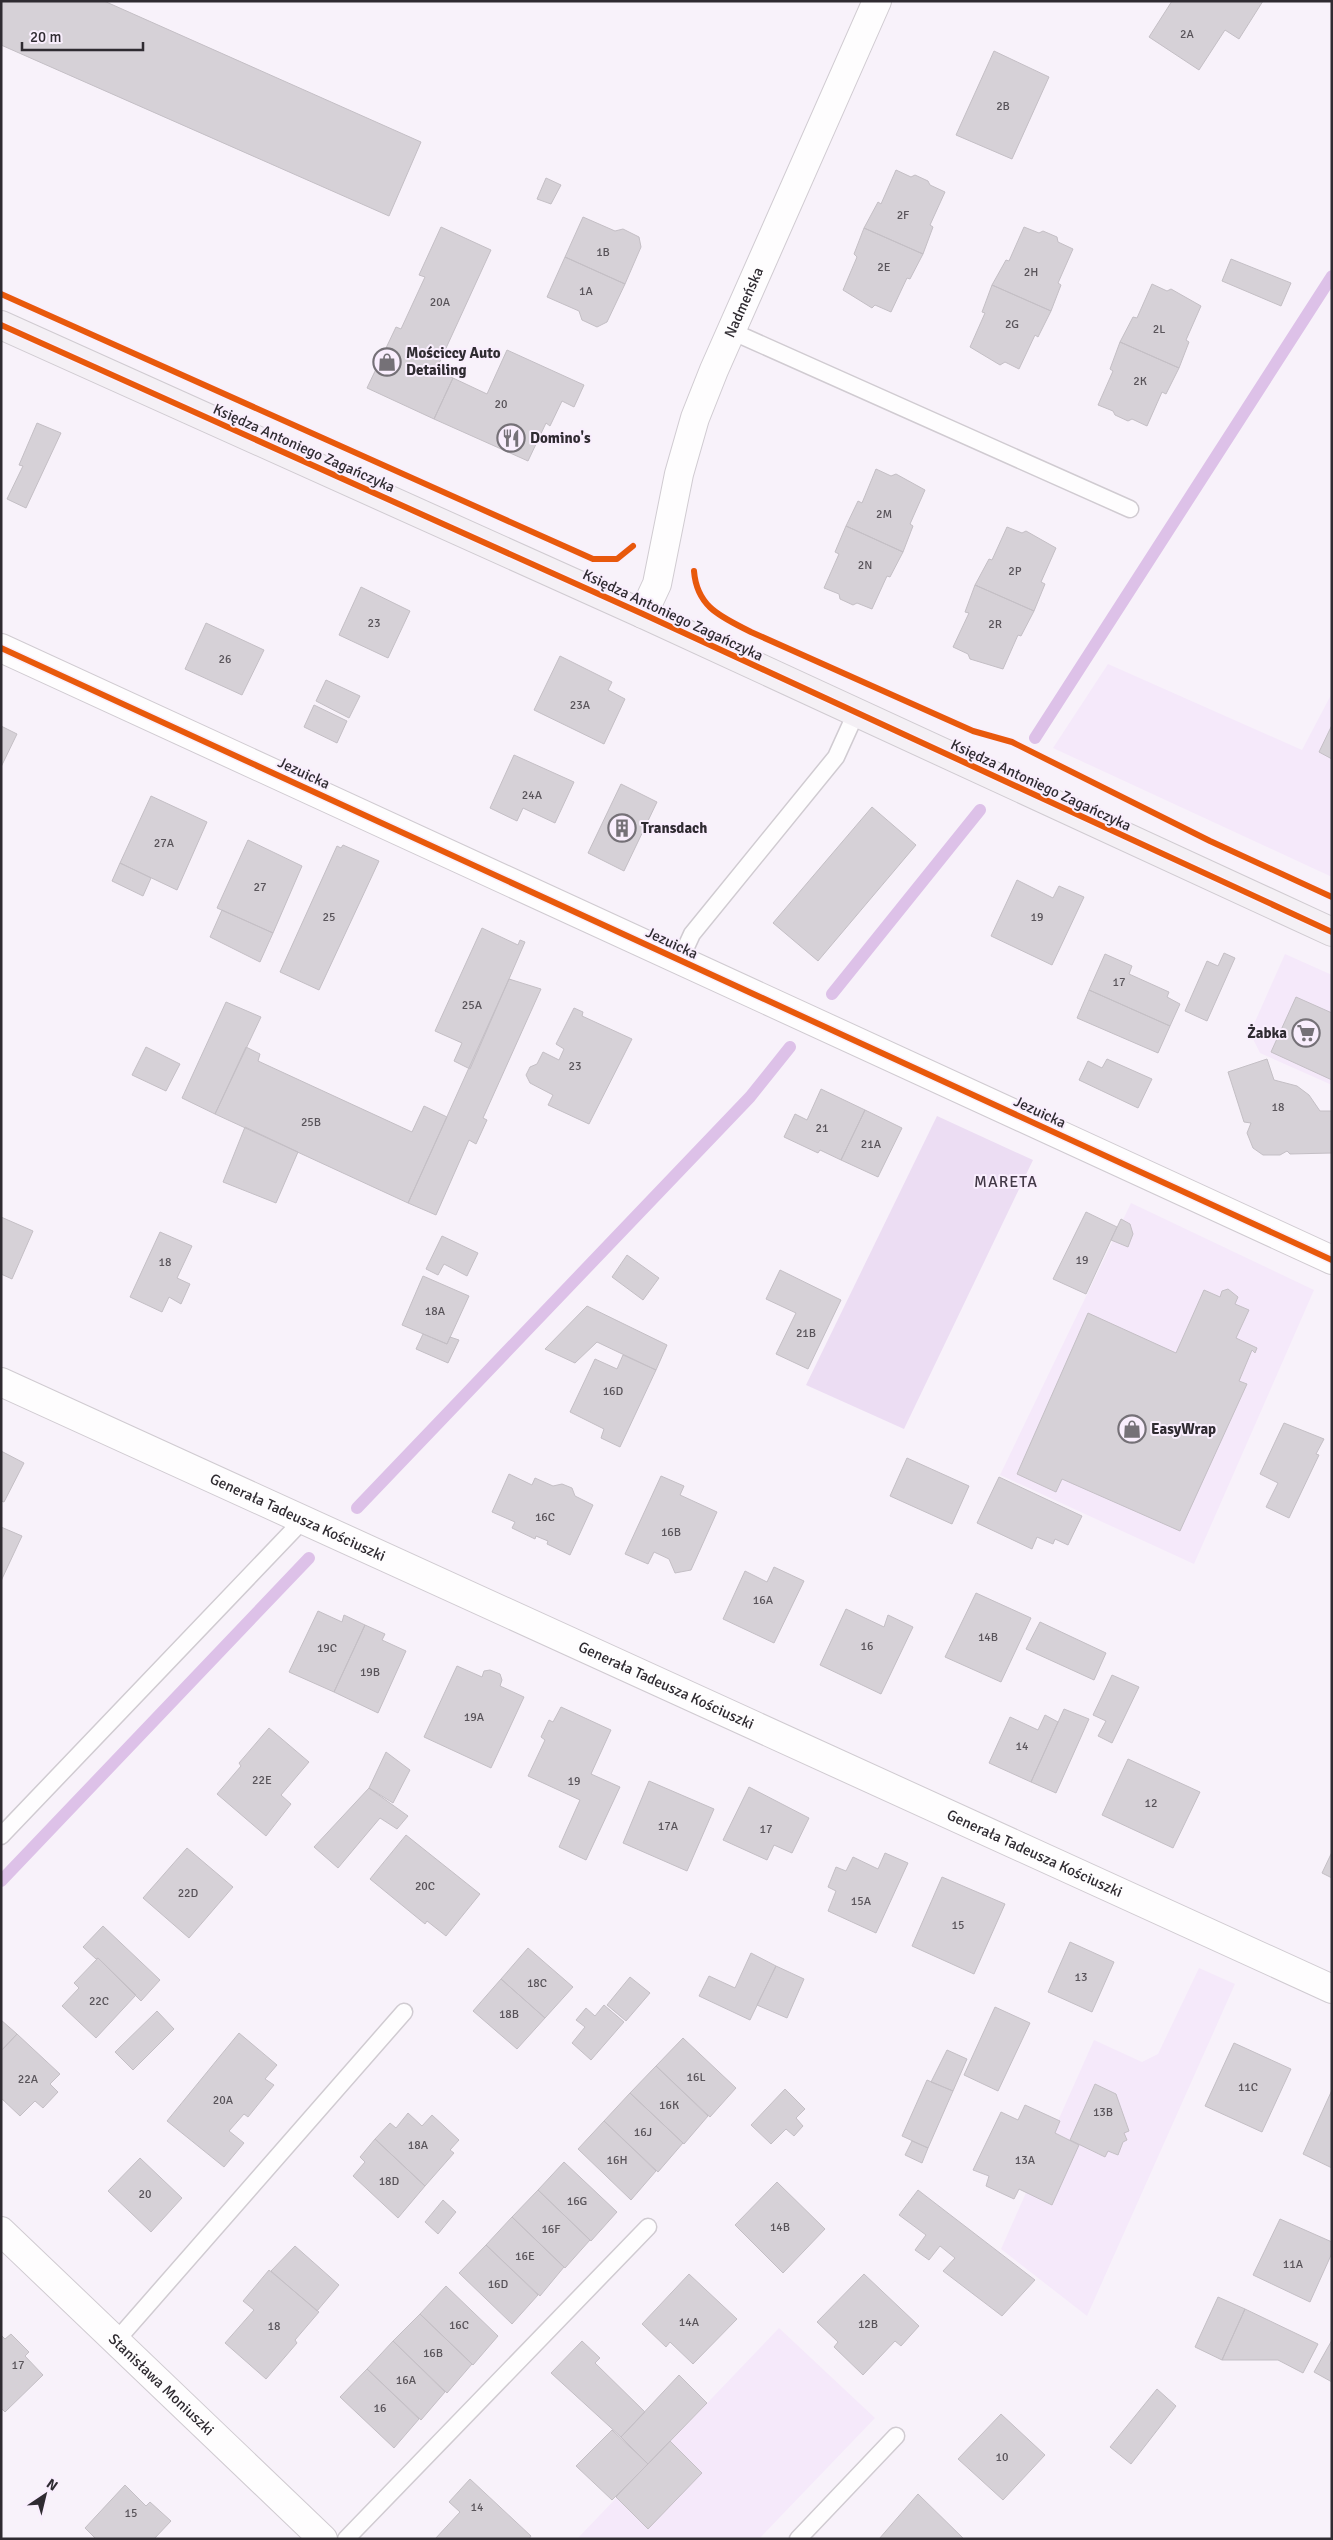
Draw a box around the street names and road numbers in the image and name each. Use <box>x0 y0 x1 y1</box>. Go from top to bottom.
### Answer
street label: Nadmeńska <box>720 264 767 340</box>
street label: Księdza Antoniego Zagańczyka <box>210 400 398 496</box>
street label: Księdza Antoniego Zagańczyka <box>580 565 766 665</box>
street label: Księdza Antoniego Zagańczyka <box>948 735 1134 835</box>
street label: Jezuicka <box>275 753 333 793</box>
street label: Jezuicka <box>643 923 701 963</box>
street label: Jezuicka <box>1011 1092 1069 1132</box>
street label: Generała Tadeusza Kościuszki <box>207 1469 388 1565</box>
street label: Generała Tadeusza Kościuszki <box>576 1638 757 1733</box>
street label: Generała Tadeusza Kościuszki <box>944 1806 1125 1901</box>
street label: Stanisława Moniuszki <box>105 2330 218 2439</box>

